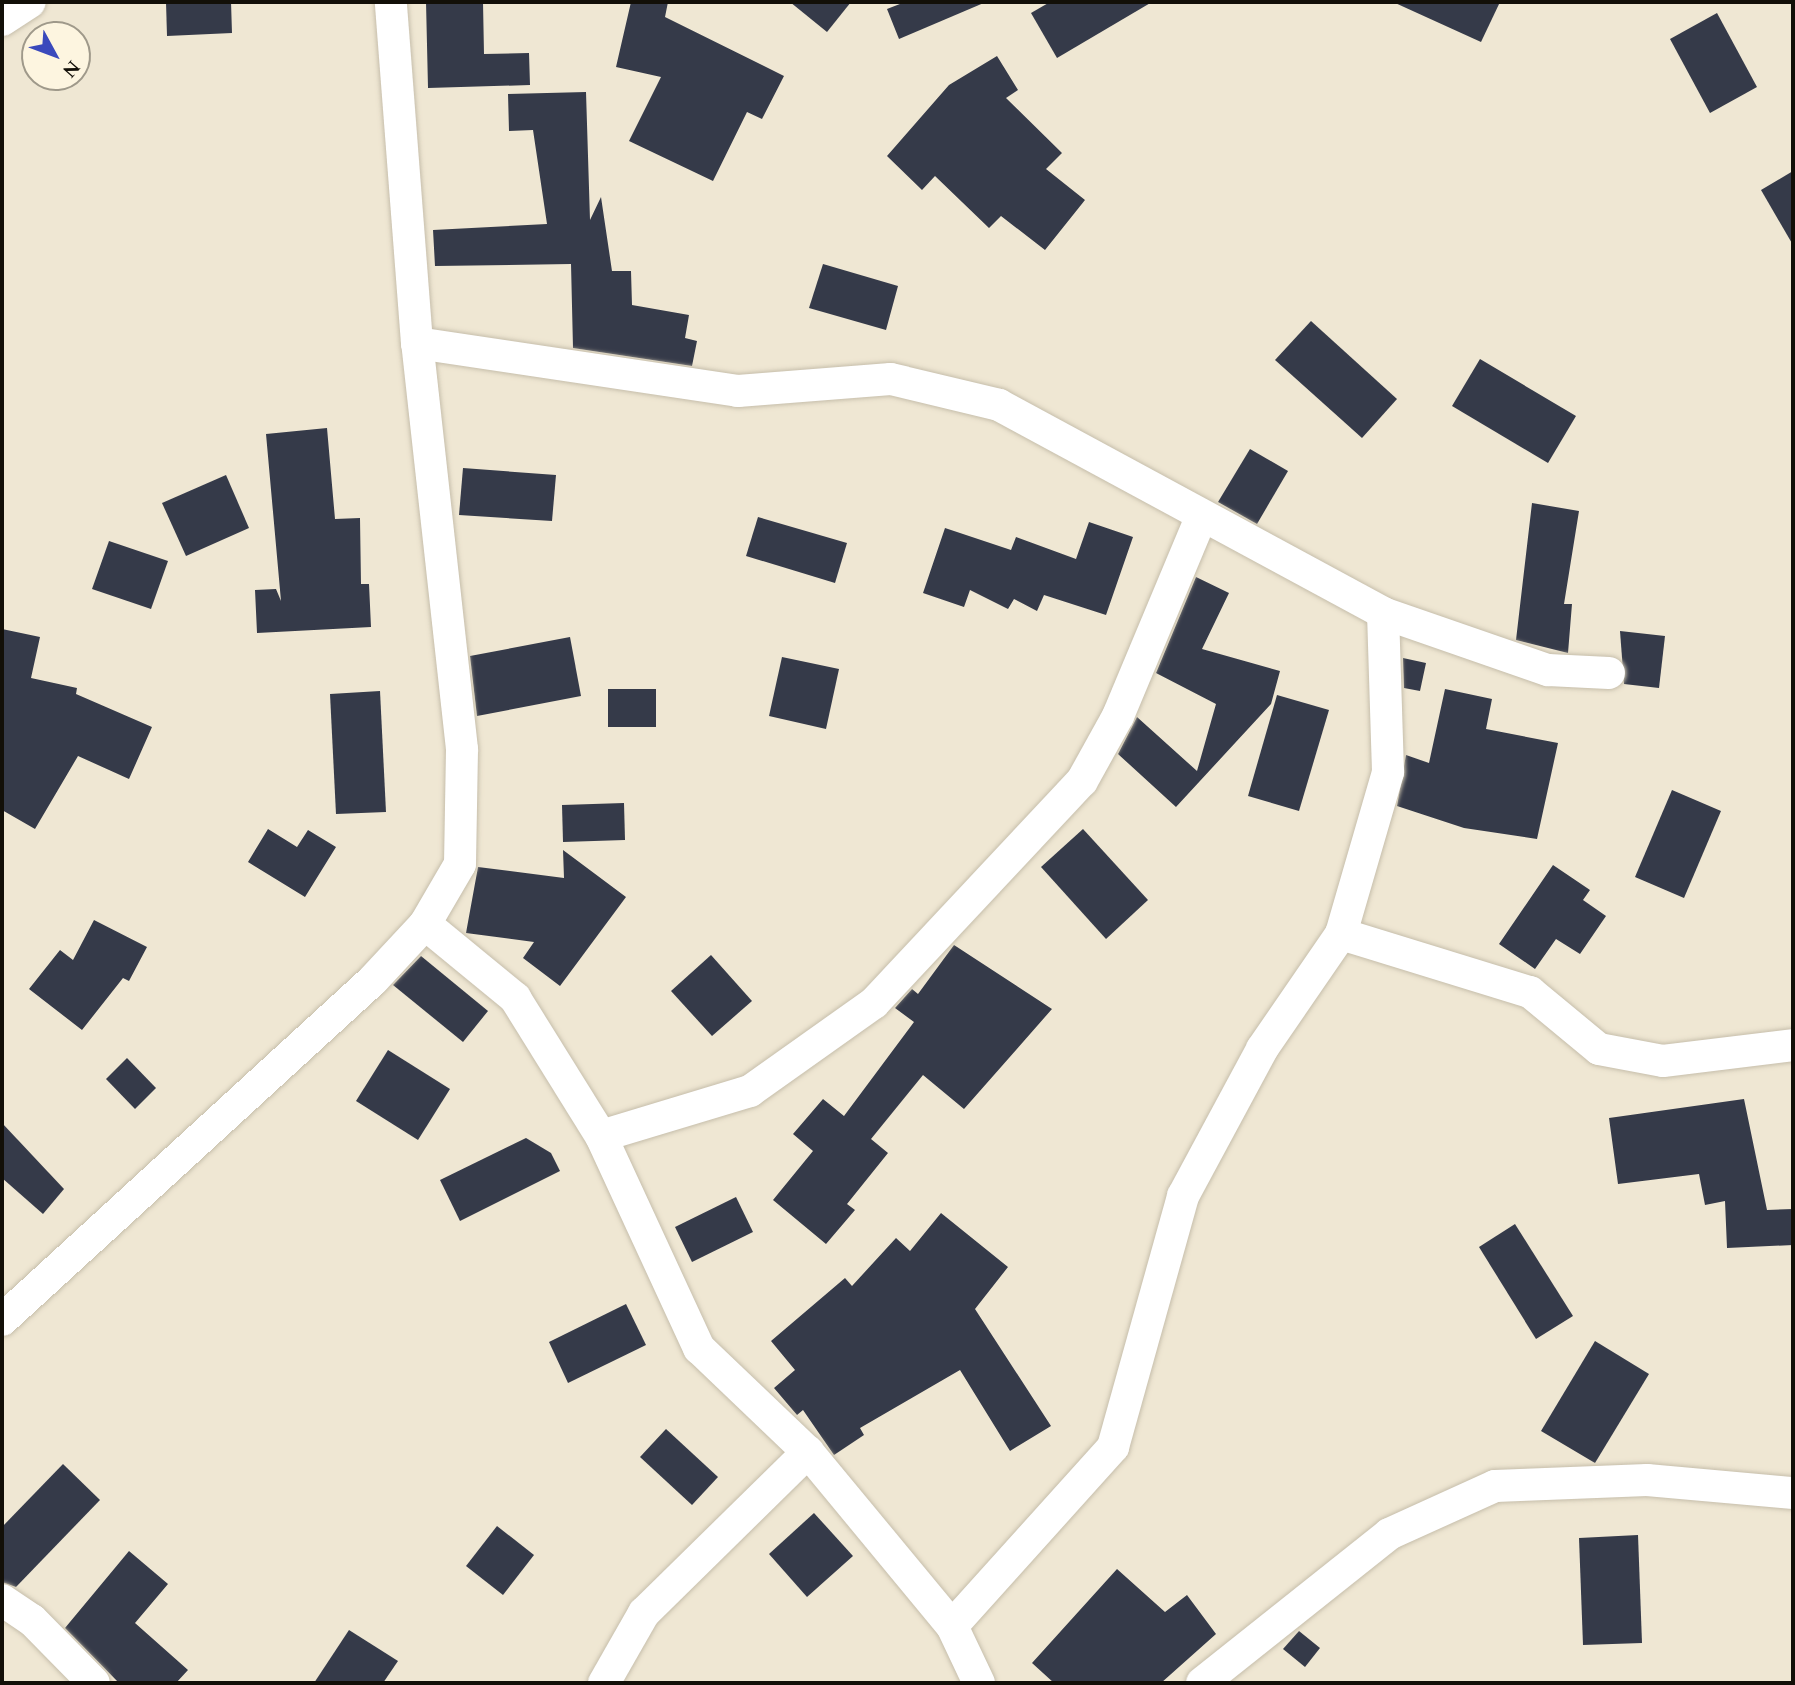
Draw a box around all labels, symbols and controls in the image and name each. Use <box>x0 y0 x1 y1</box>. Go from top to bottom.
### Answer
north arrow <box>21 21 91 91</box>
text: N <box>55 53 87 84</box>

